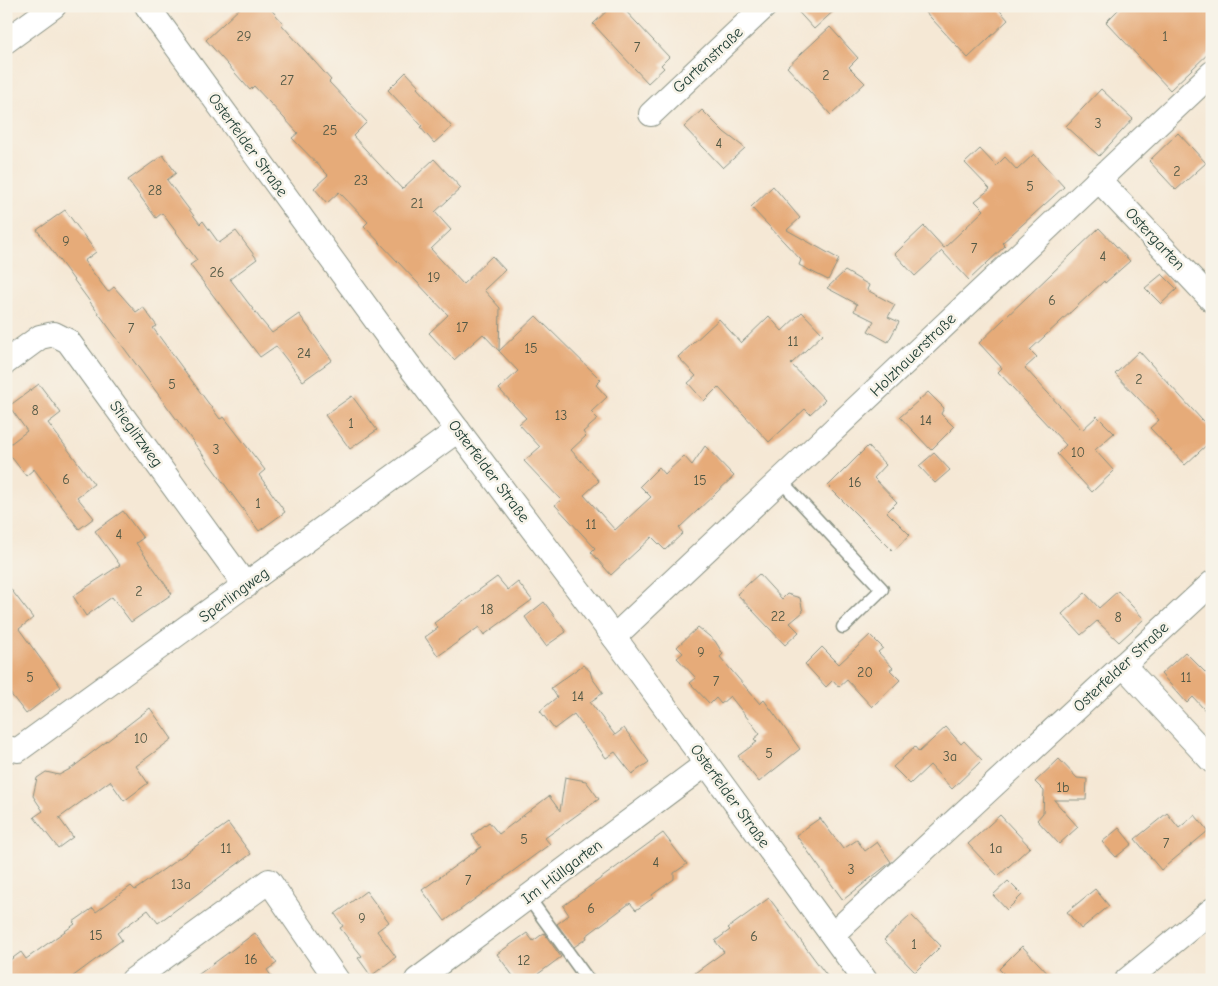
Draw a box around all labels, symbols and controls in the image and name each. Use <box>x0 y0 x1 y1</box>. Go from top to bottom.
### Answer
street label: Gartenstraße <box>669 23 747 97</box>
house number: 29 <box>237 28 251 45</box>
house number: 1 <box>1162 28 1168 45</box>
house number: 7 <box>634 39 641 56</box>
house number: 2 <box>822 67 830 84</box>
house number: 27 <box>280 72 294 89</box>
street label: Osterfelder Straße <box>204 90 292 200</box>
house number: 3 <box>1094 115 1102 132</box>
house number: 25 <box>323 122 337 139</box>
house number: 4 <box>716 135 723 152</box>
house number: 2 <box>1173 163 1181 180</box>
house number: 23 <box>354 172 368 189</box>
house number: 5 <box>1026 178 1034 195</box>
house number: 28 <box>148 182 162 199</box>
house number: 21 <box>411 195 423 212</box>
street label: Ostergarten <box>1121 204 1189 274</box>
house number: 9 <box>62 233 70 250</box>
house number: 7 <box>971 240 978 257</box>
house number: 4 <box>1100 248 1107 265</box>
house number: 26 <box>210 264 224 281</box>
house number: 19 <box>428 269 440 286</box>
house number: 6 <box>1048 292 1056 309</box>
street label: Holzhauerstraße <box>867 310 959 400</box>
house number: 17 <box>456 319 468 336</box>
house number: 7 <box>128 320 135 337</box>
house number: 11 <box>787 333 799 350</box>
house number: 15 <box>524 340 538 357</box>
house number: 24 <box>297 345 311 362</box>
house number: 2 <box>1135 371 1143 388</box>
house number: 5 <box>168 376 176 393</box>
street label: Stieglitzweg <box>106 397 166 471</box>
house number: 8 <box>31 402 39 419</box>
house number: 13 <box>555 407 567 424</box>
house number: 14 <box>920 412 932 429</box>
house number: 1 <box>348 415 354 432</box>
street label: Osterfelder Straße <box>445 416 533 526</box>
house number: 3 <box>212 441 220 458</box>
house number: 10 <box>1071 444 1085 461</box>
house number: 6 <box>62 471 70 488</box>
house number: 15 <box>693 472 707 489</box>
house number: 16 <box>848 474 862 491</box>
house number: 1 <box>255 495 261 512</box>
house number: 11 <box>585 516 597 533</box>
house number: 4 <box>116 526 123 543</box>
street label: Sperlingweg <box>196 564 272 626</box>
house number: 2 <box>135 583 143 600</box>
house number: 18 <box>481 601 493 618</box>
house number: 22 <box>771 608 785 625</box>
house number: 8 <box>1114 609 1122 626</box>
street label: Osterfelder Straße <box>1070 618 1172 716</box>
house number: 9 <box>697 644 705 661</box>
house number: 20 <box>857 664 873 681</box>
house number: 5 <box>26 669 34 686</box>
house number: 11 <box>1180 669 1192 686</box>
house number: 7 <box>713 673 720 690</box>
house number: 14 <box>572 688 584 705</box>
house number: 10 <box>134 730 148 747</box>
street label: Osterfelder Straße <box>686 741 774 851</box>
house number: 5 <box>765 745 773 762</box>
house number: 3a <box>943 748 957 765</box>
house number: 1b <box>1056 779 1070 796</box>
house number: 5 <box>520 831 528 848</box>
house number: 7 <box>1163 835 1170 852</box>
street label: Im Hüllgarten <box>518 836 606 908</box>
house number: 11 <box>220 840 232 857</box>
house number: 1a <box>990 840 1002 857</box>
house number: 4 <box>653 854 660 871</box>
house number: 3 <box>847 861 855 878</box>
house number: 7 <box>465 872 472 889</box>
house number: 13a <box>171 876 191 893</box>
house number: 6 <box>587 900 595 917</box>
house number: 9 <box>358 910 366 927</box>
house number: 15 <box>89 927 103 944</box>
house number: 6 <box>750 928 758 945</box>
house number: 1 <box>911 936 917 953</box>
house number: 16 <box>244 951 258 968</box>
house number: 12 <box>518 952 530 969</box>

